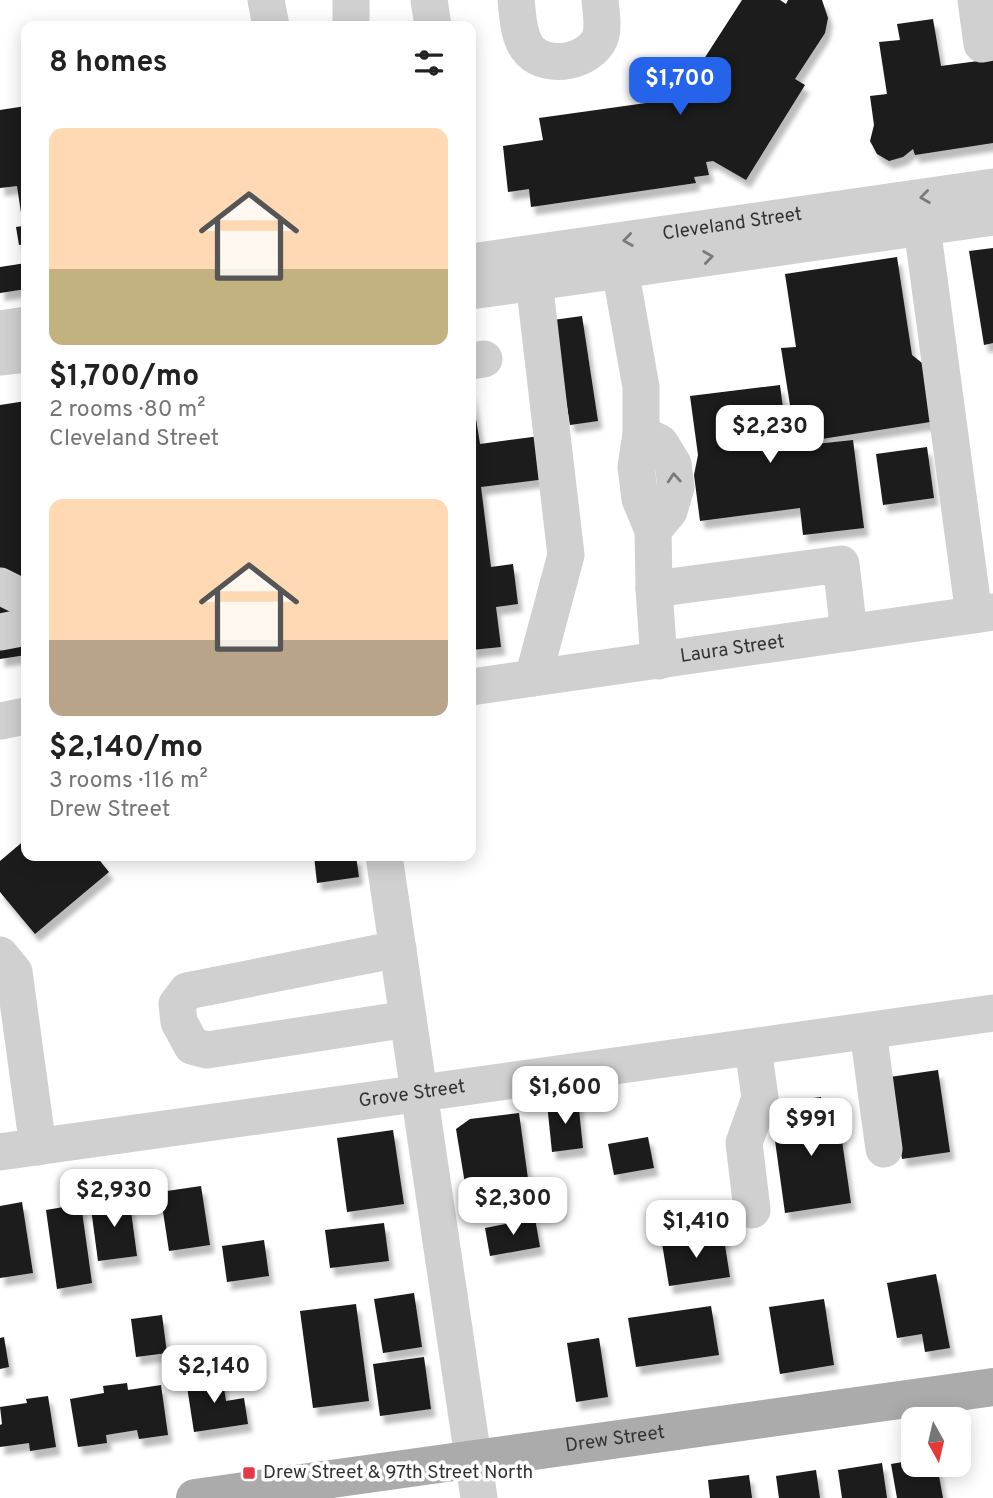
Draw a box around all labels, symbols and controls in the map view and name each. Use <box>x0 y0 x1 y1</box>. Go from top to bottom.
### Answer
icon: filters <box>410 44 448 82</box>
text: 8 homes <box>49 45 168 82</box>
pin: $1,700 <box>623 58 737 117</box>
text: $1,700 <box>645 65 715 94</box>
icon: home <box>186 173 312 299</box>
one-way arrow <box>920 189 931 204</box>
street label: Cleveland Street <box>661 203 804 246</box>
one-way arrow <box>622 232 633 247</box>
one-way arrow <box>702 249 714 264</box>
text: $1,700/mo <box>49 359 199 396</box>
text: 2 rooms · 80 m² <box>49 396 206 425</box>
pin: $2,230 <box>713 406 827 465</box>
text: $2,230 <box>732 413 808 442</box>
text: Cleveland Street <box>49 425 219 454</box>
one-way arrow <box>667 472 682 483</box>
icon: home <box>186 544 312 670</box>
street label: Laura Street <box>678 630 786 669</box>
text: $2,140/mo <box>49 730 203 767</box>
text: 3 rooms · 116 m² <box>49 767 208 796</box>
text: Drew Street <box>49 796 170 825</box>
pin: $1,600 <box>508 1066 622 1126</box>
text: $1,600 <box>528 1074 602 1103</box>
street label: Grove Street <box>357 1075 467 1114</box>
pin: $991 <box>770 1098 852 1158</box>
text: $991 <box>785 1106 837 1135</box>
pin: $2,930 <box>57 1170 171 1229</box>
text: $2,930 <box>76 1177 152 1206</box>
pin: $2,300 <box>456 1178 570 1237</box>
text: $2,300 <box>474 1185 552 1214</box>
pin: $1,410 <box>639 1200 753 1260</box>
text: $1,410 <box>662 1208 730 1237</box>
pin: $2,140 <box>157 1346 271 1405</box>
text: $2,140 <box>178 1353 250 1382</box>
north arrow <box>901 1407 971 1477</box>
map controls <box>901 1407 971 1477</box>
street label: Drew Street <box>564 1421 666 1458</box>
place label: Drew Street & 97th Street North <box>263 1461 533 1485</box>
marker: Drew Street & 97th Street North <box>241 1465 257 1481</box>

